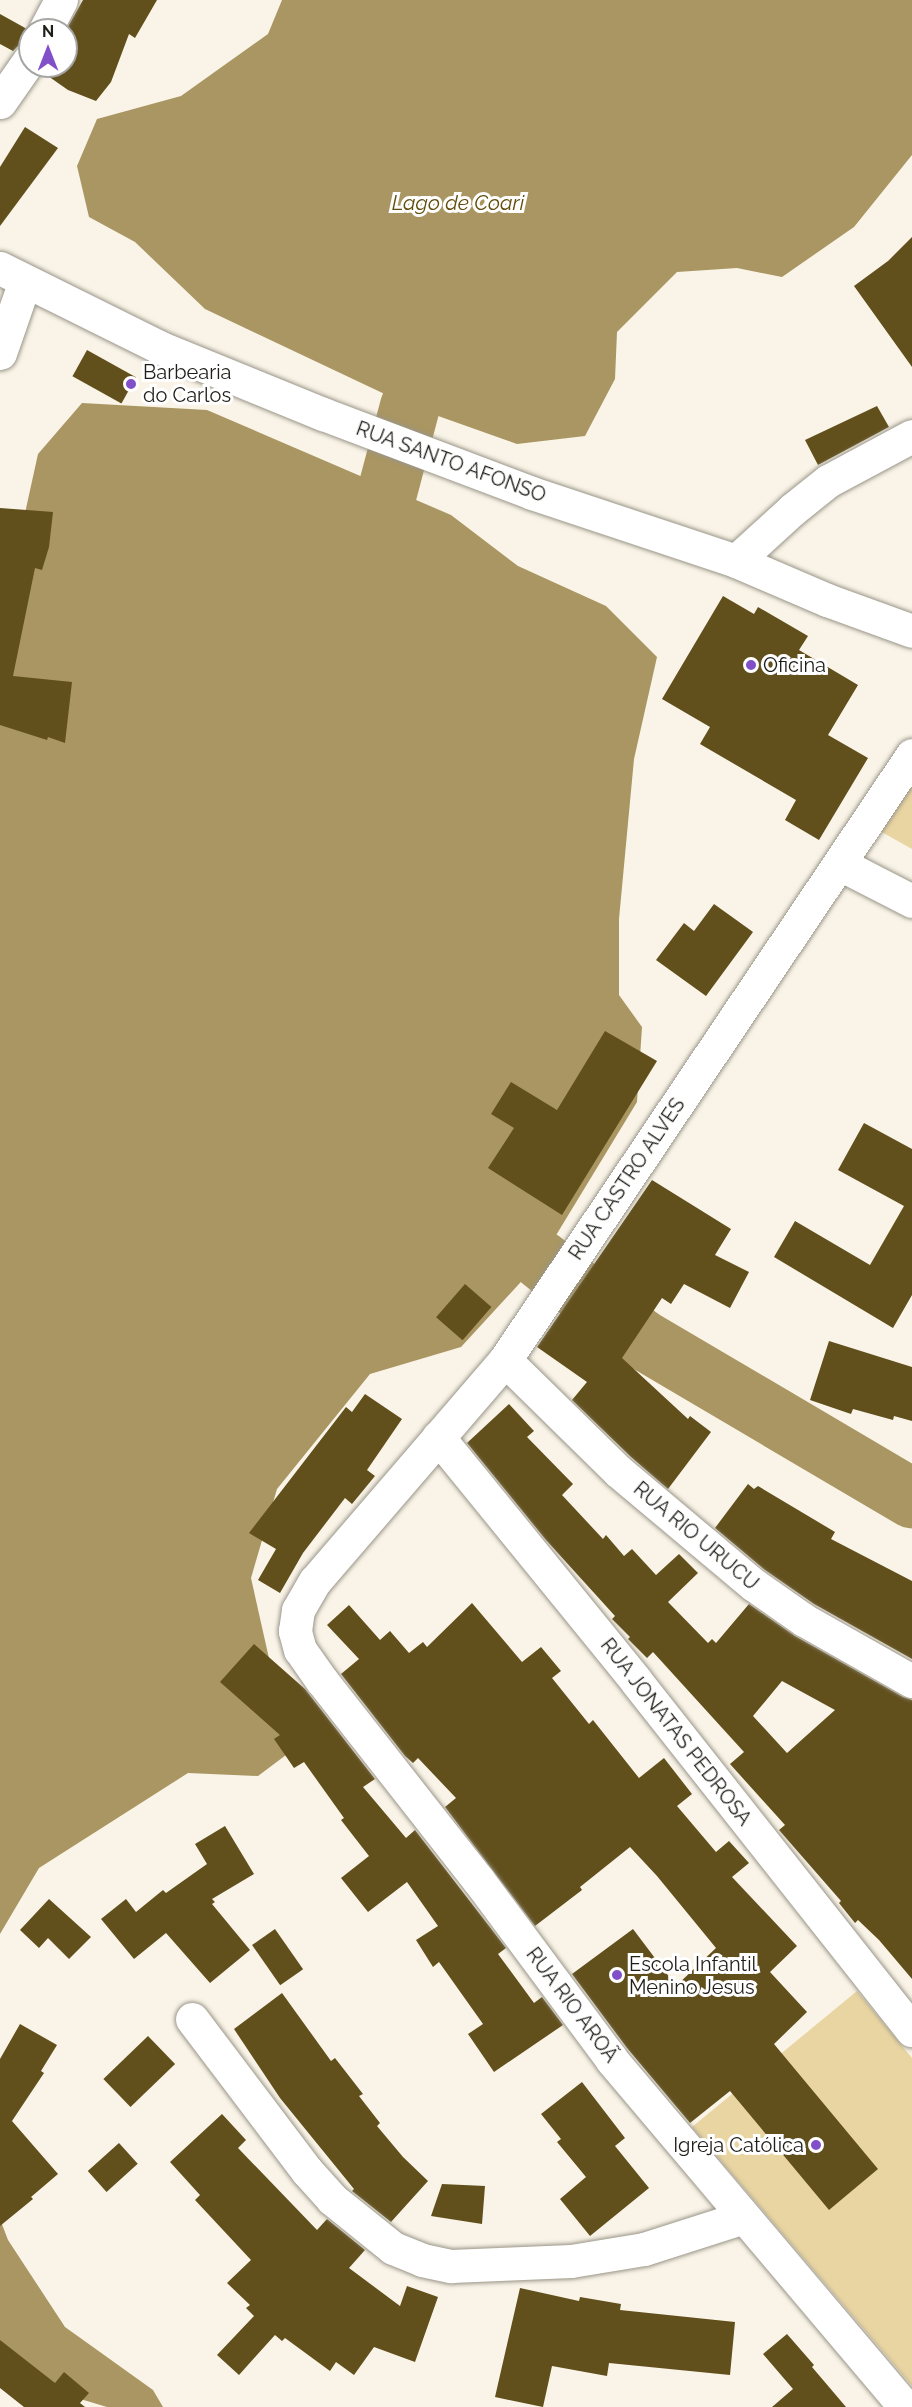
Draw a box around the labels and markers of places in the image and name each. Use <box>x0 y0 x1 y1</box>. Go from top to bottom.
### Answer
place label: Barbearia do Carlos <box>143 360 231 407</box>
marker: Barbearia do Carlos <box>124 377 138 391</box>
place label: Oficina <box>763 653 826 677</box>
marker: Oficina <box>744 658 758 672</box>
place label: Escola Infantil Menino Jesus <box>629 1952 757 1999</box>
marker: Escola Infantil Menino Jesus <box>610 1968 624 1982</box>
place label: Igreja Católica <box>673 2133 804 2157</box>
marker: Igreja Católica <box>809 2138 823 2152</box>

